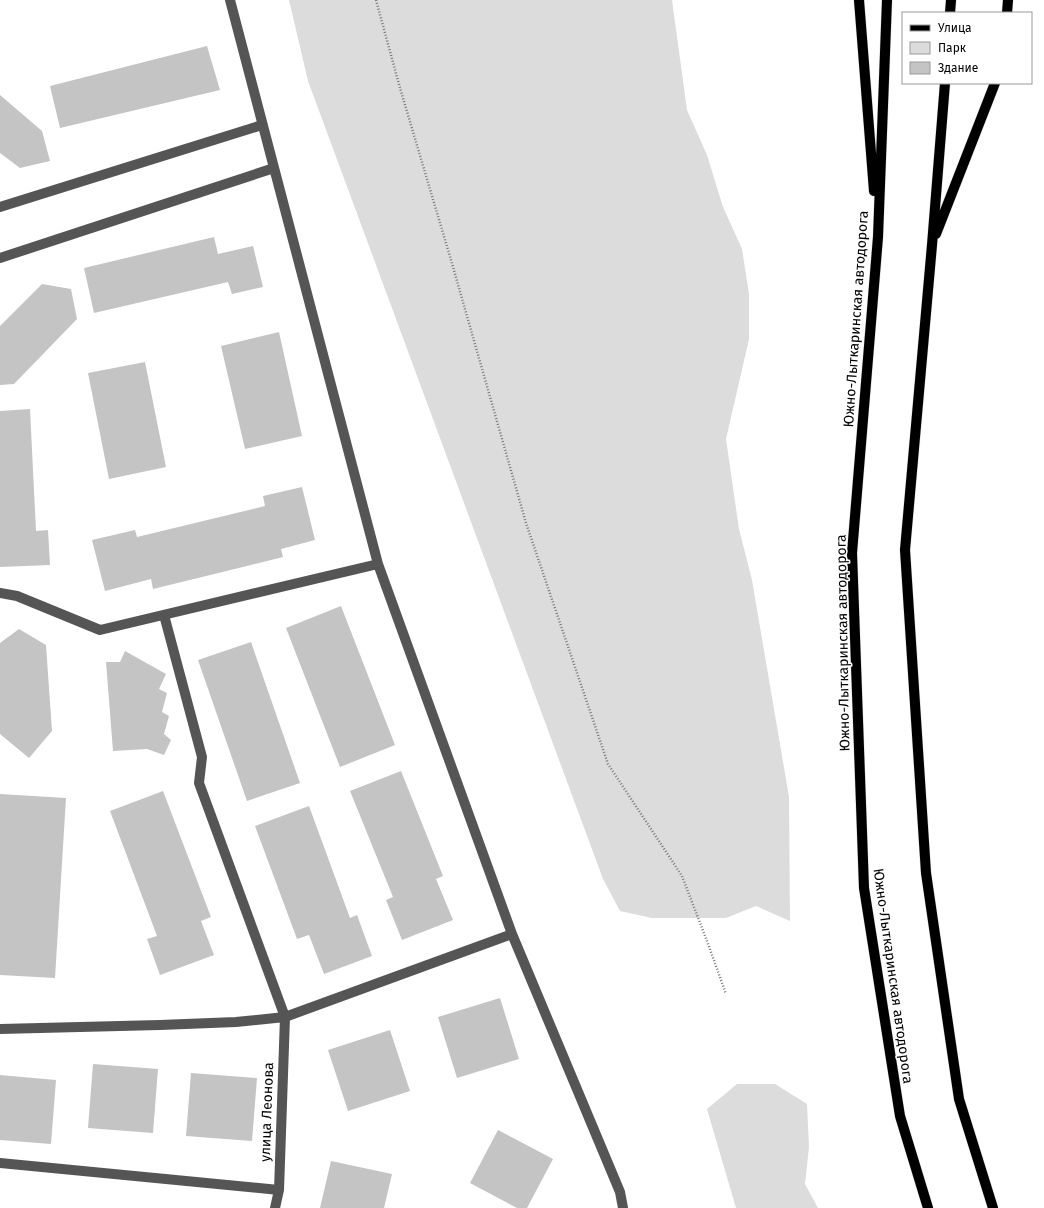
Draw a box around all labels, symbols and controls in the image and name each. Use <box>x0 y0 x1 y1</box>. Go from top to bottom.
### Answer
legend <box>902 12 1032 84</box>
text: Улица <box>938 21 972 35</box>
text: Парк <box>938 41 967 55</box>
text: Здание <box>938 61 978 75</box>
street label: Южно-Лыткаринская автодорога <box>840 210 872 428</box>
street label: Южно-Лыткаринская автодорога <box>833 534 853 752</box>
street label: Южно-Лыткаринская автодорога <box>869 867 917 1085</box>
street label: улица Леонова <box>257 1062 277 1162</box>

